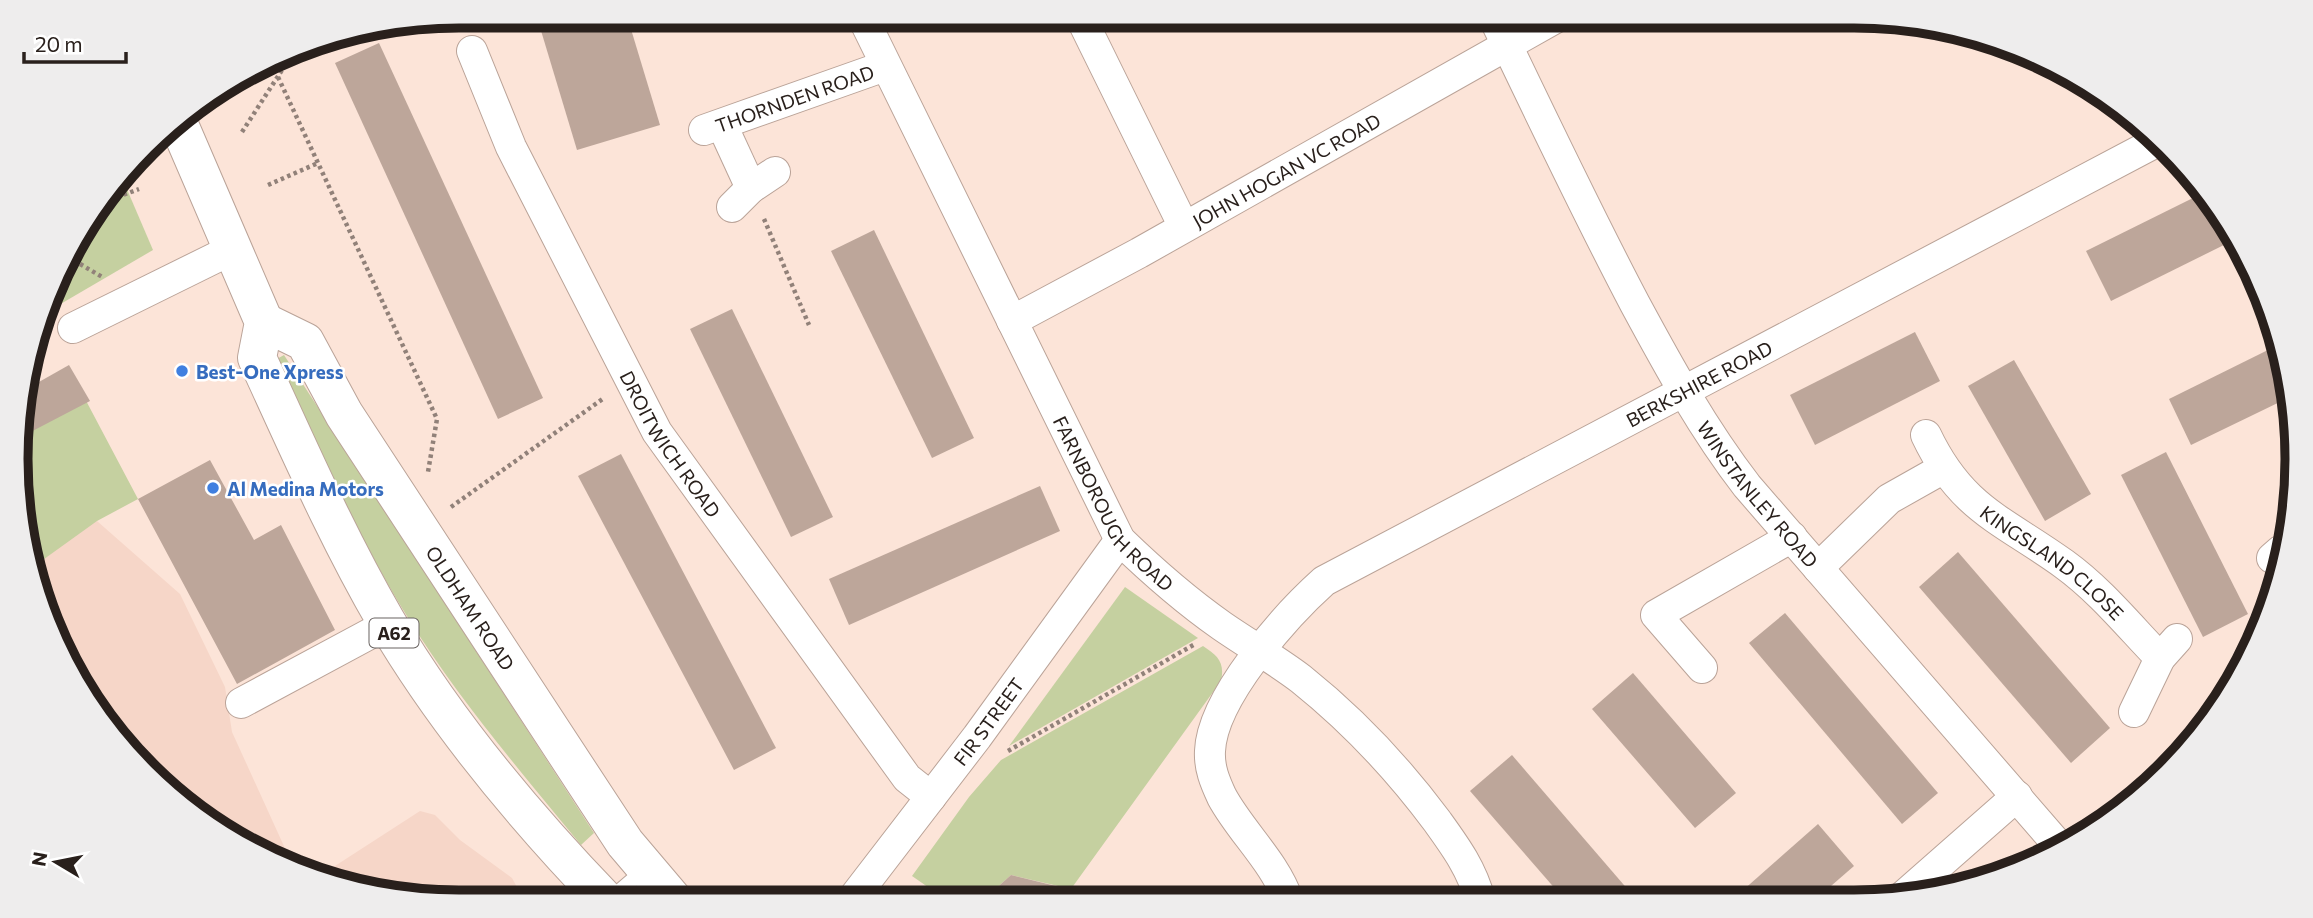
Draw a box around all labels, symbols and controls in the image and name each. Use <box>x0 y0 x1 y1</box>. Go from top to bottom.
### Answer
scale bar <box>24 21 126 65</box>
text: 20 m <box>35 31 83 56</box>
street label: THORNDEN ROAD <box>712 59 877 137</box>
street label: JOHN HOGAN VC ROAD <box>1188 108 1384 232</box>
street label: BERKSHIRE ROAD <box>1622 335 1776 431</box>
place label: Best-One Xpress <box>196 360 344 383</box>
marker: Best-One Xpress <box>174 363 190 379</box>
street label: DROITWICH ROAD <box>616 367 726 521</box>
street label: FARNBOROUGH ROAD <box>1049 412 1179 595</box>
street label: WINSTANLEY ROAD <box>1693 416 1823 572</box>
place label: Al Medina Motors <box>227 477 384 500</box>
marker: Al Medina Motors <box>205 480 221 496</box>
street label: KINGSLAND CLOSE <box>1976 500 2129 624</box>
street label: OLDHAM ROAD <box>422 541 520 674</box>
road number: A62 <box>370 618 418 648</box>
street label: FIR STREET <box>948 673 1028 770</box>
north arrow <box>21 827 91 897</box>
text: N <box>26 850 51 868</box>

